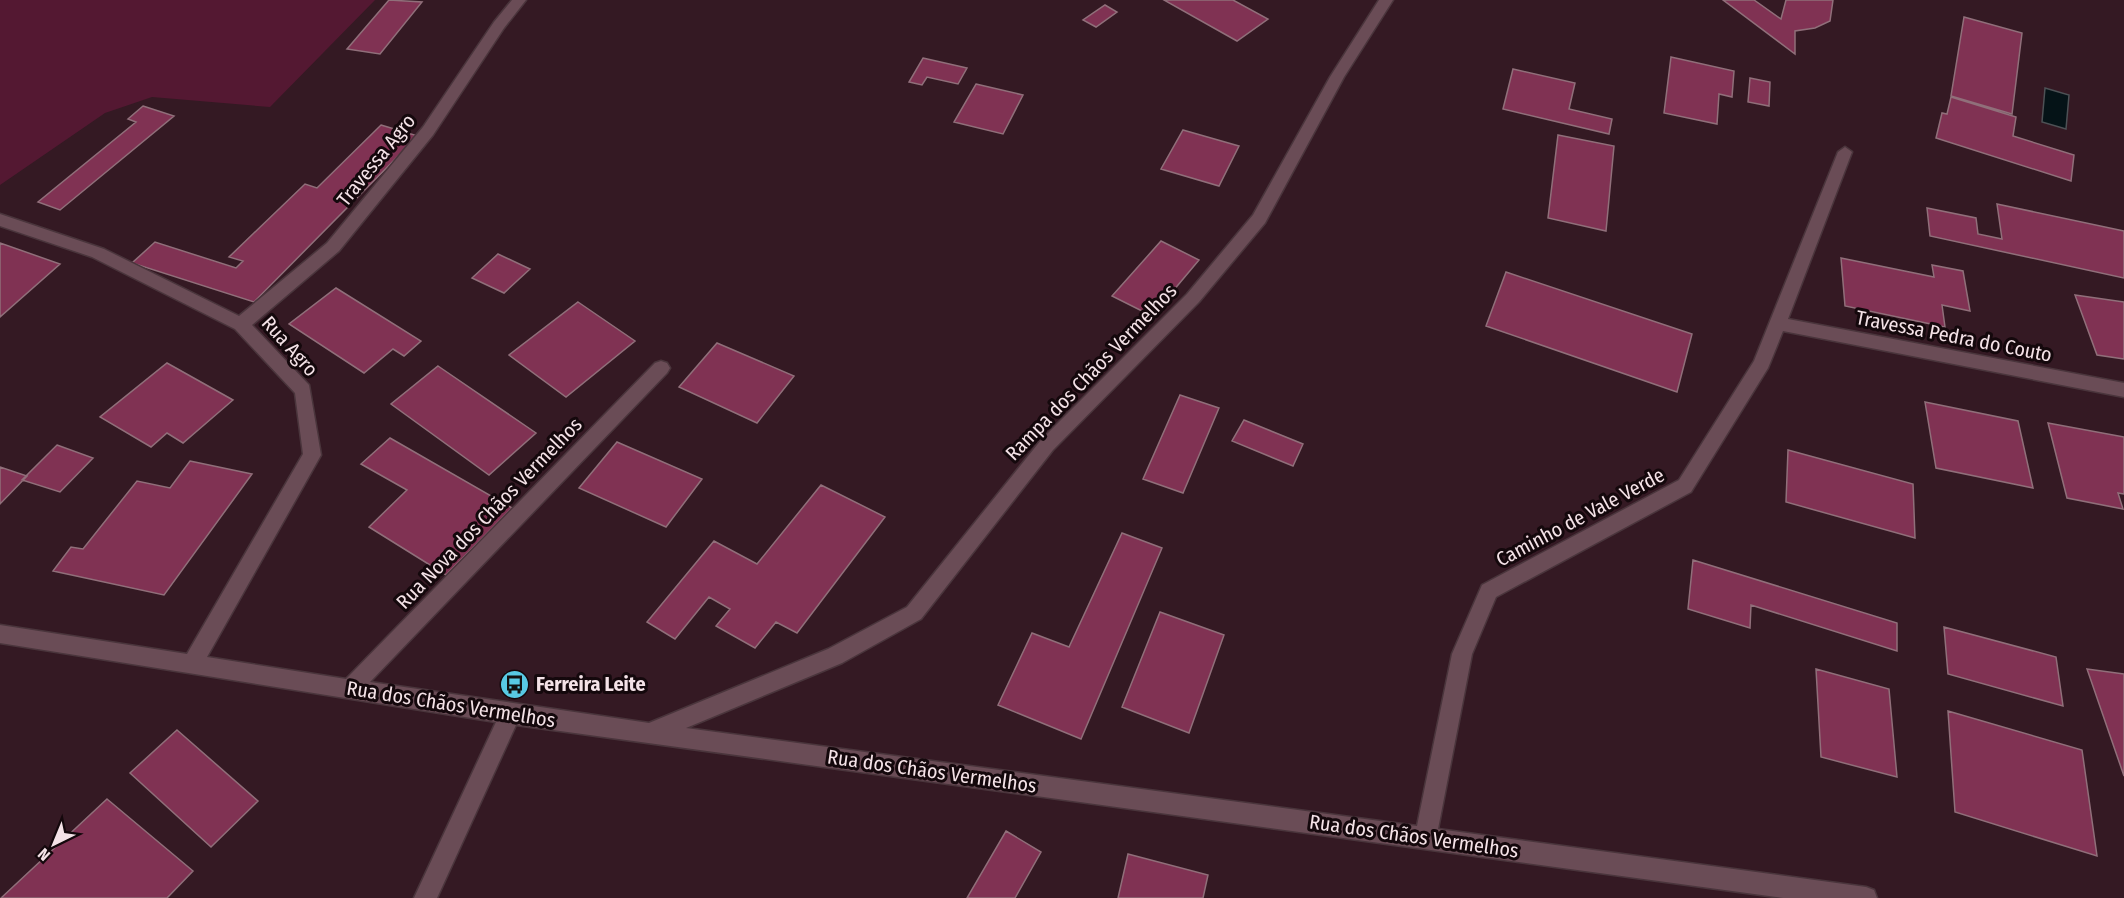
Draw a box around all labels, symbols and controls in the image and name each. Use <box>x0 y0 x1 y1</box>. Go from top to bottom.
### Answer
street label: Travessa Agro <box>332 109 420 211</box>
street label: Rampa dos Chãos Vermelhos <box>1000 279 1182 465</box>
street label: Travessa Pedra do Couto <box>1854 305 2054 367</box>
street label: Rua Agro <box>257 311 323 381</box>
street label: Rua Nova dos Chãos Vermelhos <box>391 412 587 614</box>
street label: Caminho de Vale Verde <box>1492 462 1668 572</box>
bus stop icon: Ferreira Leite <box>499 668 531 700</box>
place label: Ferreira Leite <box>536 672 646 696</box>
street label: Rua dos Chãos Vermelhos <box>345 676 557 732</box>
street label: Rua dos Chãos Vermelhos <box>826 744 1038 798</box>
street label: Rua dos Chãos Vermelhos <box>1308 809 1520 863</box>
north arrow <box>24 814 84 874</box>
text: N <box>34 844 54 865</box>

